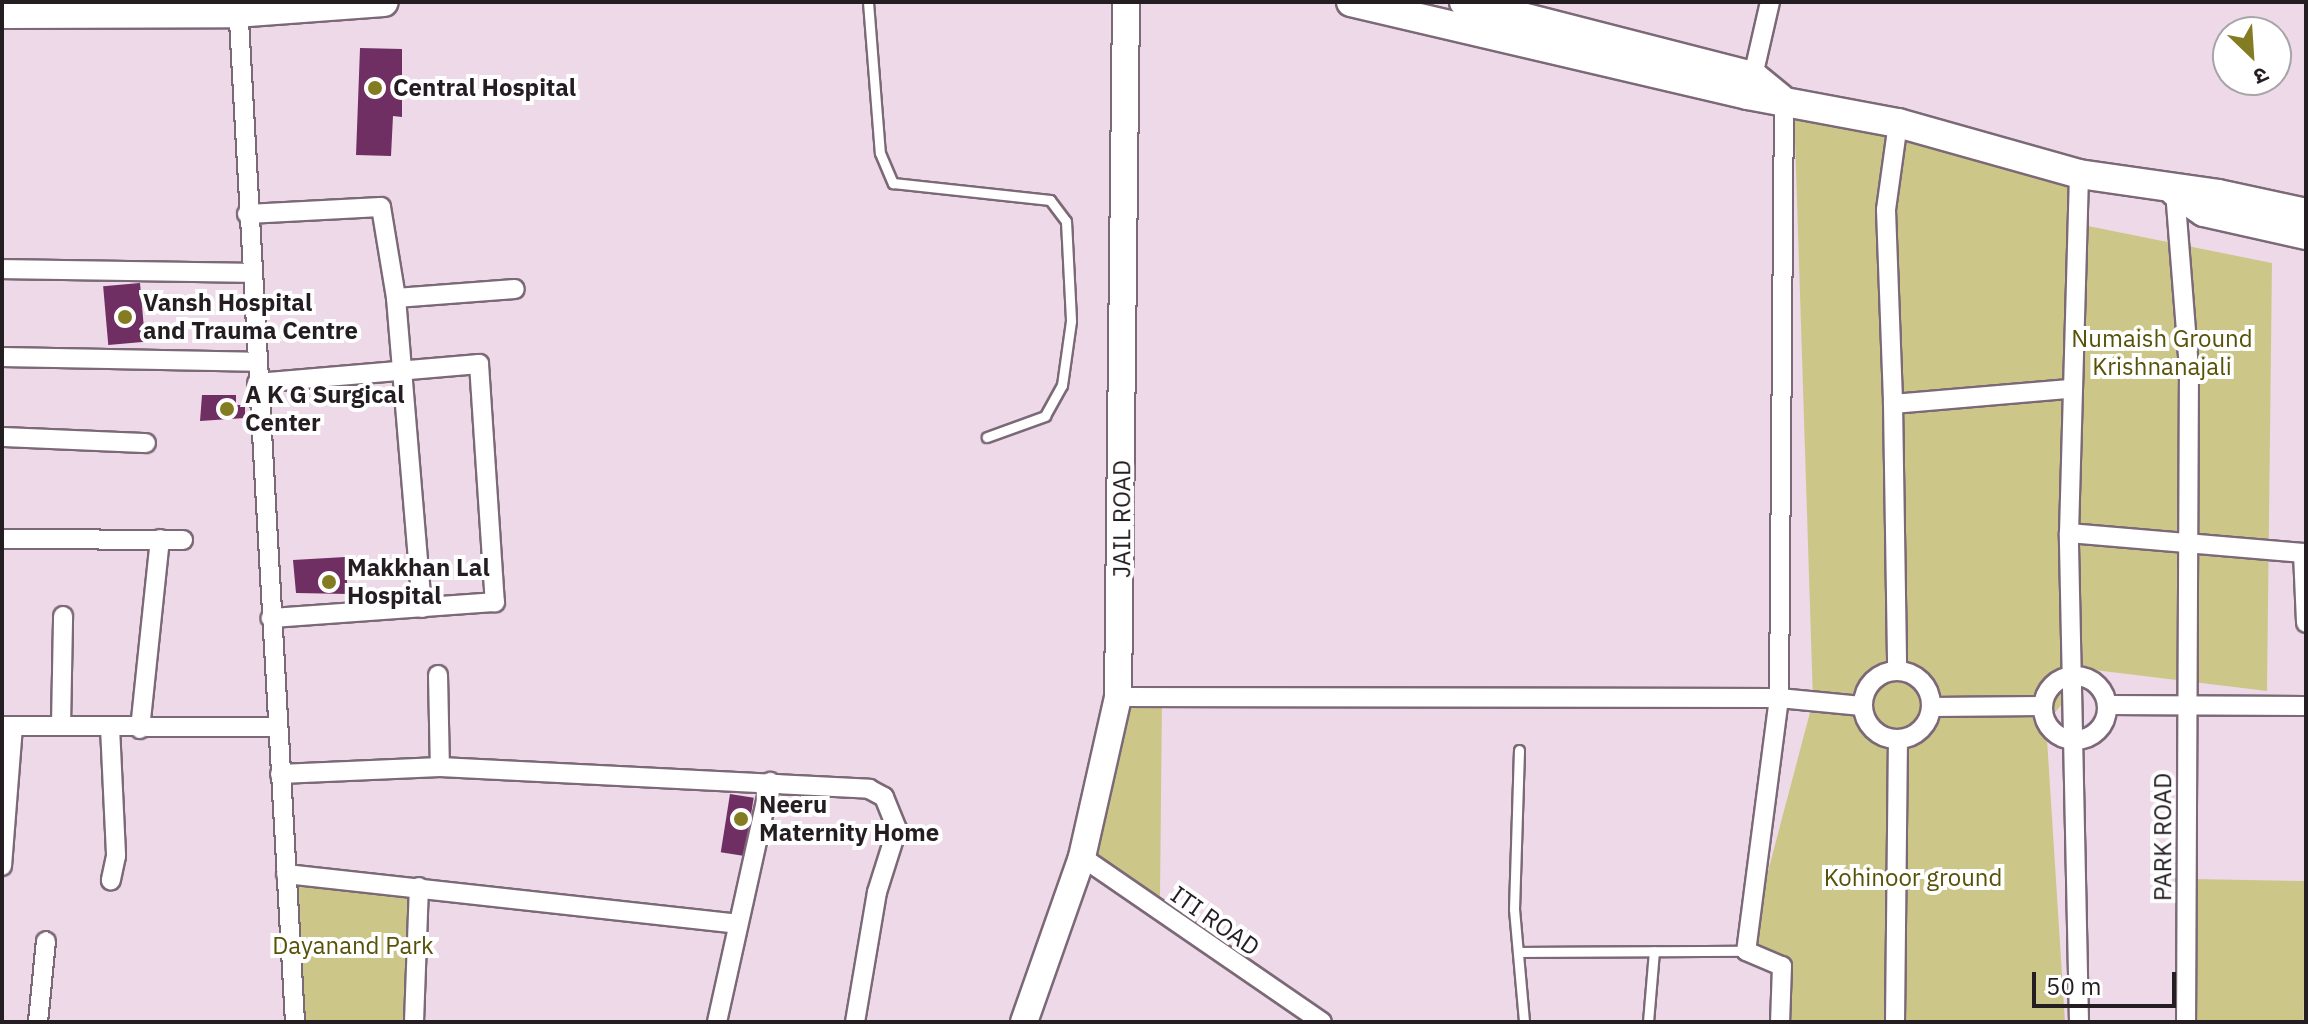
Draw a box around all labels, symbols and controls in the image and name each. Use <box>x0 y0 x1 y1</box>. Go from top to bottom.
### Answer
north arrow <box>2212 16 2292 96</box>
text: उ <box>2250 61 2273 92</box>
place label: Central Hospital <box>393 74 576 102</box>
marker: Central Hospital <box>364 77 386 99</box>
place label: Vansh Hospital and Trauma Centre <box>143 289 358 345</box>
marker: Vansh Hospital and Trauma Centre <box>114 306 136 328</box>
park label: Numaish Ground Krishnanajali <box>2071 325 2253 381</box>
place label: A K G Surgical Center <box>245 381 404 437</box>
marker: A K G Surgical Center <box>216 398 238 420</box>
street label: JAIL ROAD <box>1108 460 1136 578</box>
place label: Makkhan Lal Hospital <box>347 554 490 610</box>
marker: Makkhan Lal Hospital <box>318 571 340 593</box>
street label: PARK ROAD <box>2149 773 2177 901</box>
place label: Neeru Maternity Home <box>759 791 939 847</box>
marker: Neeru Maternity Home <box>730 808 752 830</box>
park label: Kohinoor ground <box>1824 864 2002 892</box>
street label: ITI ROAD <box>1165 880 1265 962</box>
park label: Dayanand Park <box>272 932 434 960</box>
scale bar <box>2036 956 2180 1006</box>
text: 50 m <box>2046 970 2101 1002</box>

